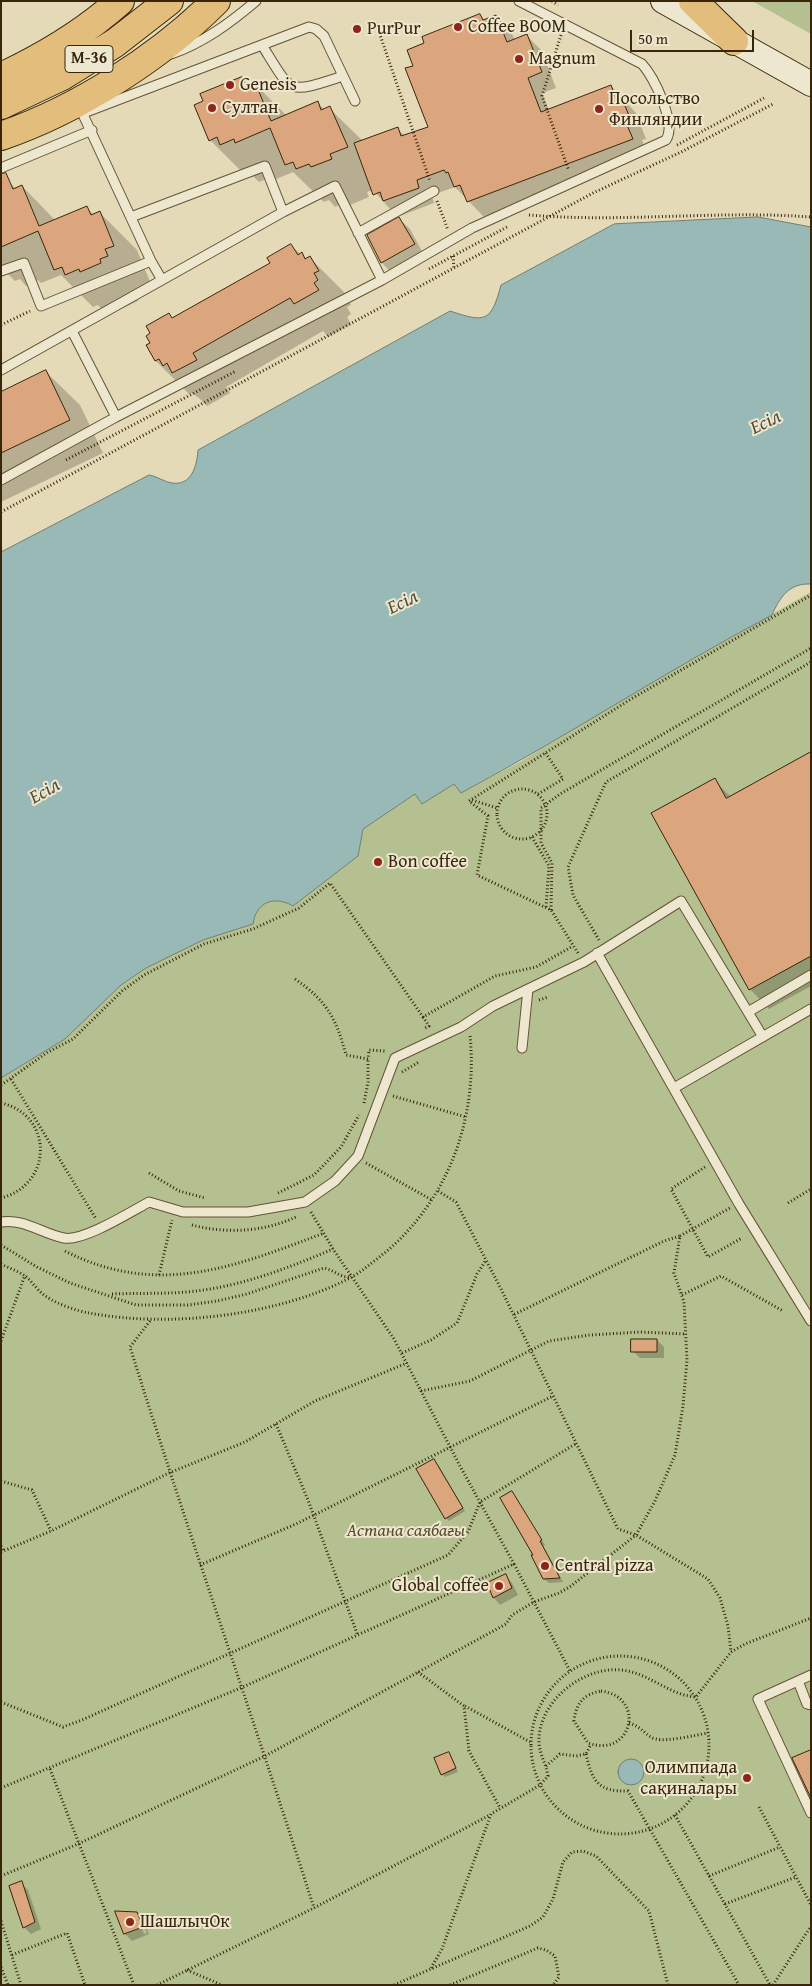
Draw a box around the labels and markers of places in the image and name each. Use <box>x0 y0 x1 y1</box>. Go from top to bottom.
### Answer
place label: Coffee BOOM <box>468 16 566 38</box>
place label: PurPur <box>367 18 421 40</box>
marker: Coffee BOOM <box>452 21 464 33</box>
marker: PurPur <box>351 23 363 35</box>
place label: Magnum <box>529 48 596 70</box>
marker: Magnum <box>513 53 525 65</box>
place label: Genesis <box>240 74 297 96</box>
marker: Genesis <box>224 79 236 91</box>
place label: Посольство Финляндии <box>609 88 702 130</box>
place label: Султан <box>222 97 279 119</box>
marker: Султан <box>206 102 218 114</box>
marker: Посольство Финляндии <box>593 103 605 115</box>
place label: Bon coffee <box>388 851 467 873</box>
marker: Bon coffee <box>372 856 384 868</box>
place label: Central pizza <box>555 1555 653 1577</box>
marker: Central pizza <box>539 1560 551 1572</box>
place label: Global coffee <box>392 1575 489 1597</box>
marker: Global coffee <box>493 1580 505 1592</box>
place label: Олимпиада сақиналары <box>640 1757 737 1800</box>
marker: Олимпиада сақиналары <box>741 1772 753 1784</box>
place label: ШашлычОк <box>140 1911 230 1933</box>
marker: ШашлычОк <box>124 1916 136 1928</box>

